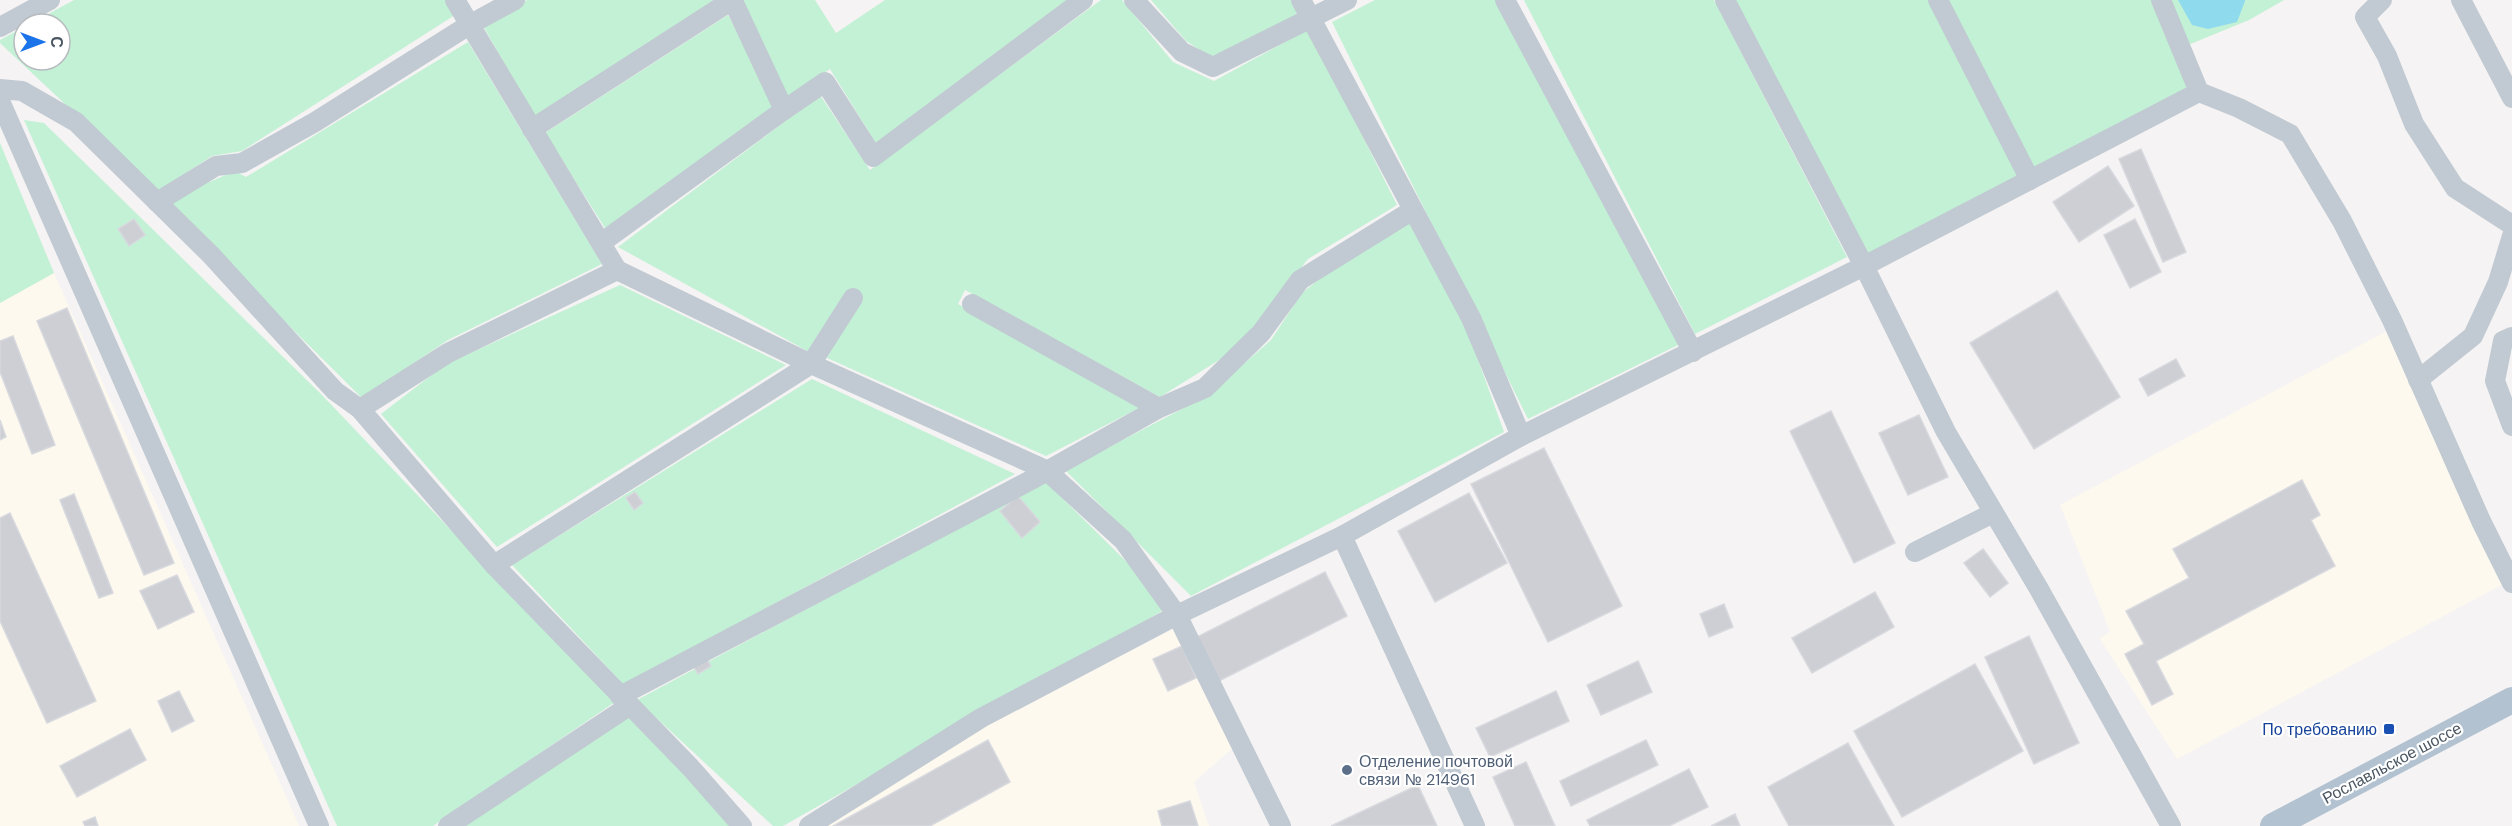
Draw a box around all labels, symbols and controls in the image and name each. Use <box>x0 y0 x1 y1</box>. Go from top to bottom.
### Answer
north arrow <box>12 12 72 72</box>
text: С <box>46 36 67 48</box>
street label: Рославльское шоссе <box>2319 717 2465 809</box>
place label: По требованию <box>2262 719 2377 740</box>
marker: По требованию <box>2382 722 2396 736</box>
place label: Отделение почтовой связи № 214961 <box>1359 751 1513 790</box>
marker: Отделение почтовой связи № 214961 <box>1340 763 1354 777</box>

